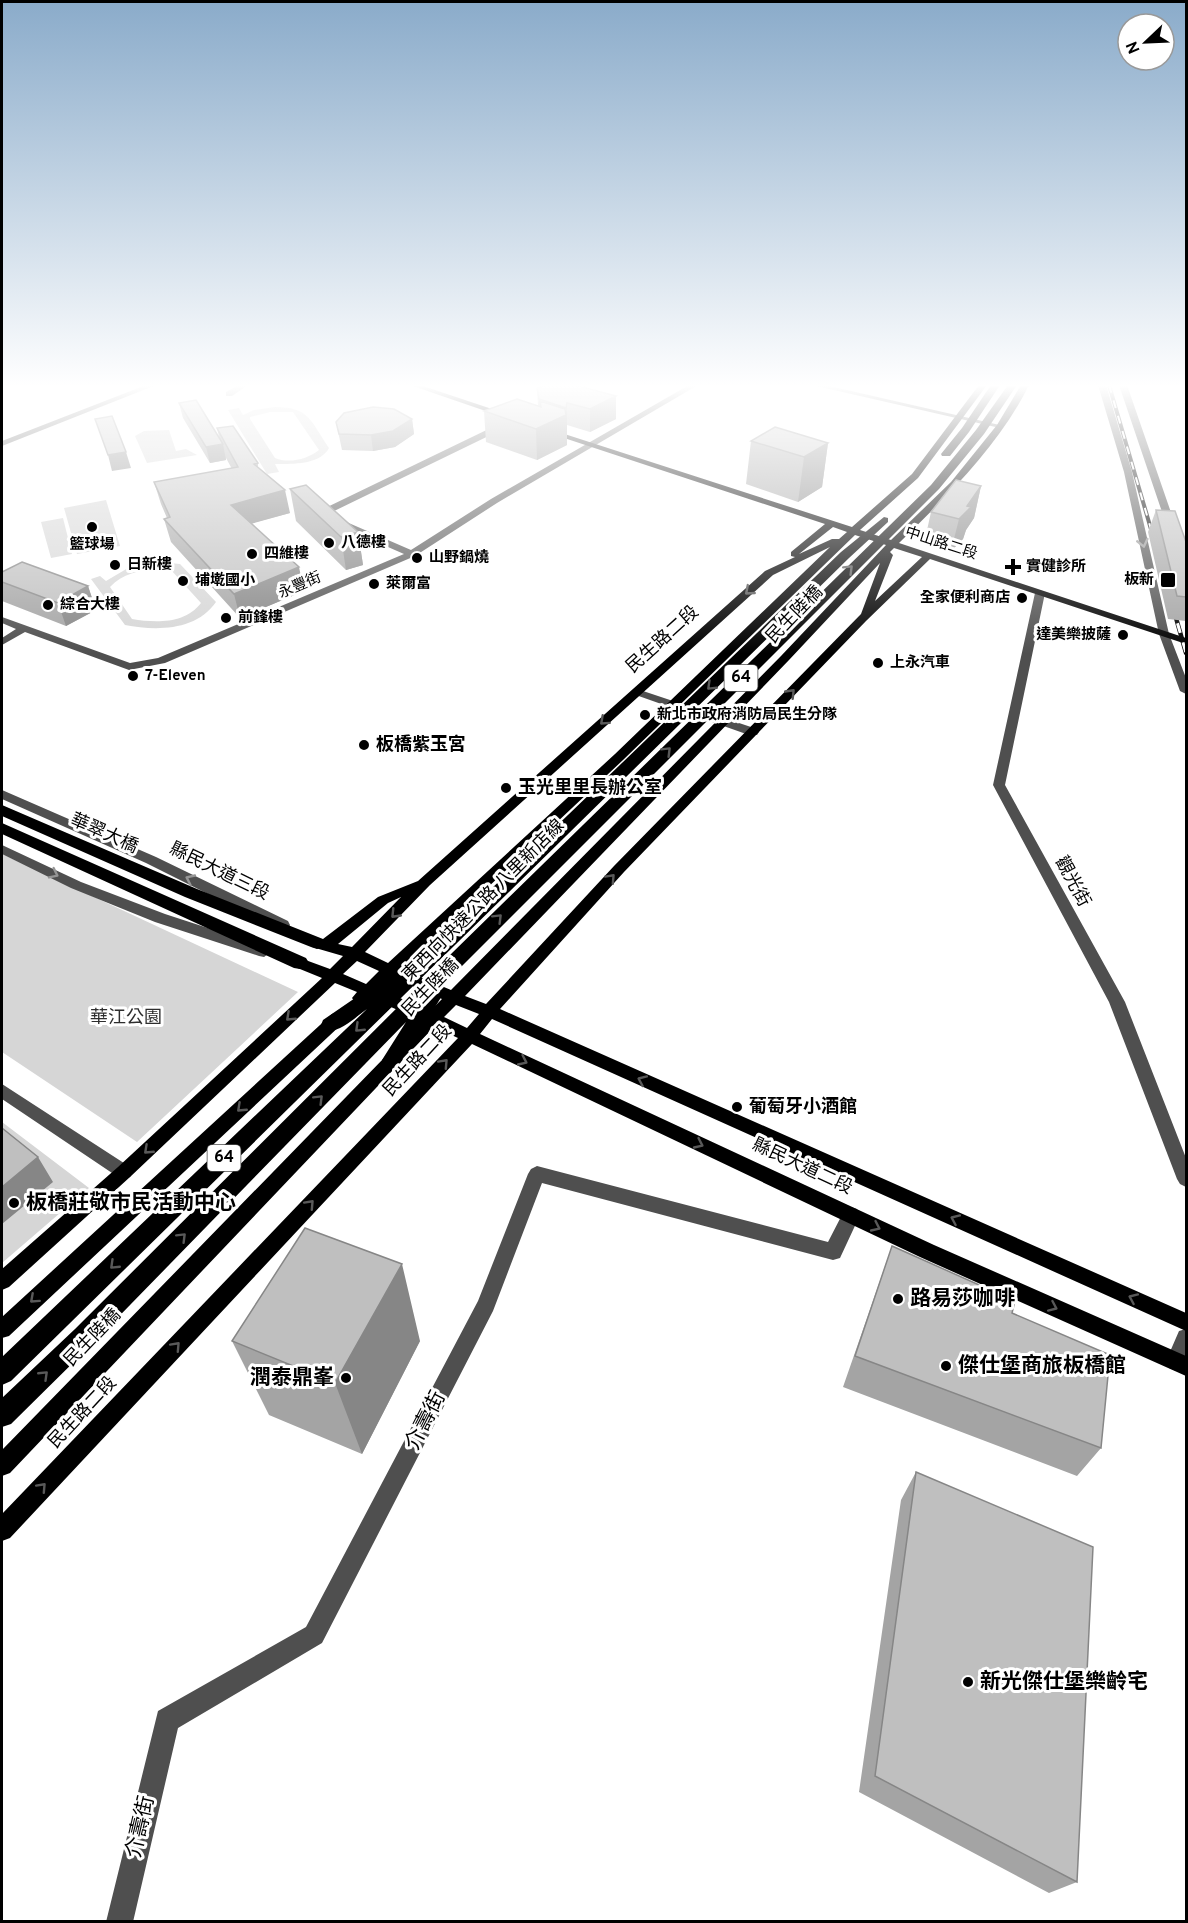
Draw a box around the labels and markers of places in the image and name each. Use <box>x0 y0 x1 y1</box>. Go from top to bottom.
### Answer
marker: 籃球場 <box>85 520 99 534</box>
place label: 八德樓 <box>341 533 386 553</box>
place label: 籃球場 <box>69 536 115 555</box>
marker: 八德樓 <box>322 536 336 550</box>
place label: 四維樓 <box>264 545 309 564</box>
marker: 四維樓 <box>245 547 259 561</box>
place label: 山野鍋燒 <box>429 549 489 568</box>
marker: 山野鍋燒 <box>410 551 424 565</box>
place label: 日新樓 <box>127 556 172 575</box>
marker: 日新樓 <box>108 558 122 572</box>
marker: 實健診所 <box>1004 558 1022 576</box>
place label: 實健診所 <box>1026 558 1086 577</box>
place label: 埔墘國小 <box>195 571 256 591</box>
place label: 板新 <box>1124 571 1154 590</box>
marker: 板新 <box>1159 571 1177 589</box>
marker: 埔墘國小 <box>176 574 190 588</box>
place label: 萊爾富 <box>386 575 431 594</box>
marker: 萊爾富 <box>367 577 381 591</box>
place label: 全家便利商店 <box>920 588 1010 608</box>
marker: 全家便利商店 <box>1015 591 1029 605</box>
place label: 綜合大樓 <box>60 596 120 615</box>
marker: 綜合大樓 <box>41 598 55 612</box>
place label: 前鋒樓 <box>238 608 283 628</box>
marker: 前鋒樓 <box>219 611 233 625</box>
place label: 達美樂披薩 <box>1036 625 1111 645</box>
marker: 達美樂披薩 <box>1116 628 1130 642</box>
place label: 上永汽車 <box>890 654 950 673</box>
marker: 上永汽車 <box>871 656 885 670</box>
place label: 7-Eleven <box>145 667 206 686</box>
marker: 7-Eleven <box>126 669 140 683</box>
place label: 新北市政府消防局民生分隊 <box>657 706 837 725</box>
marker: 新北市政府消防局民生分隊 <box>638 708 652 722</box>
place label: 板橋紫玉宮 <box>376 734 466 757</box>
marker: 板橋紫玉宮 <box>357 738 371 752</box>
place label: 玉光里里長辦公室 <box>518 777 662 800</box>
marker: 玉光里里長辦公室 <box>499 781 513 795</box>
place label: 葡萄牙小酒館 <box>749 1096 857 1119</box>
marker: 葡萄牙小酒館 <box>730 1100 744 1114</box>
place label: 板橋莊敬市民活動中心 <box>26 1190 236 1217</box>
marker: 板橋莊敬市民活動中心 <box>7 1196 21 1210</box>
place label: 路易莎咖啡 <box>910 1286 1015 1313</box>
marker: 路易莎咖啡 <box>891 1292 905 1306</box>
place label: 傑仕堡商旅板橋館 <box>958 1353 1126 1380</box>
marker: 傑仕堡商旅板橋館 <box>939 1359 953 1373</box>
place label: 潤泰鼎峯 <box>250 1365 334 1392</box>
marker: 潤泰鼎峯 <box>339 1371 353 1385</box>
place label: 新光傑仕堡樂齡宅 <box>980 1669 1148 1696</box>
marker: 新光傑仕堡樂齡宅 <box>961 1675 975 1689</box>

